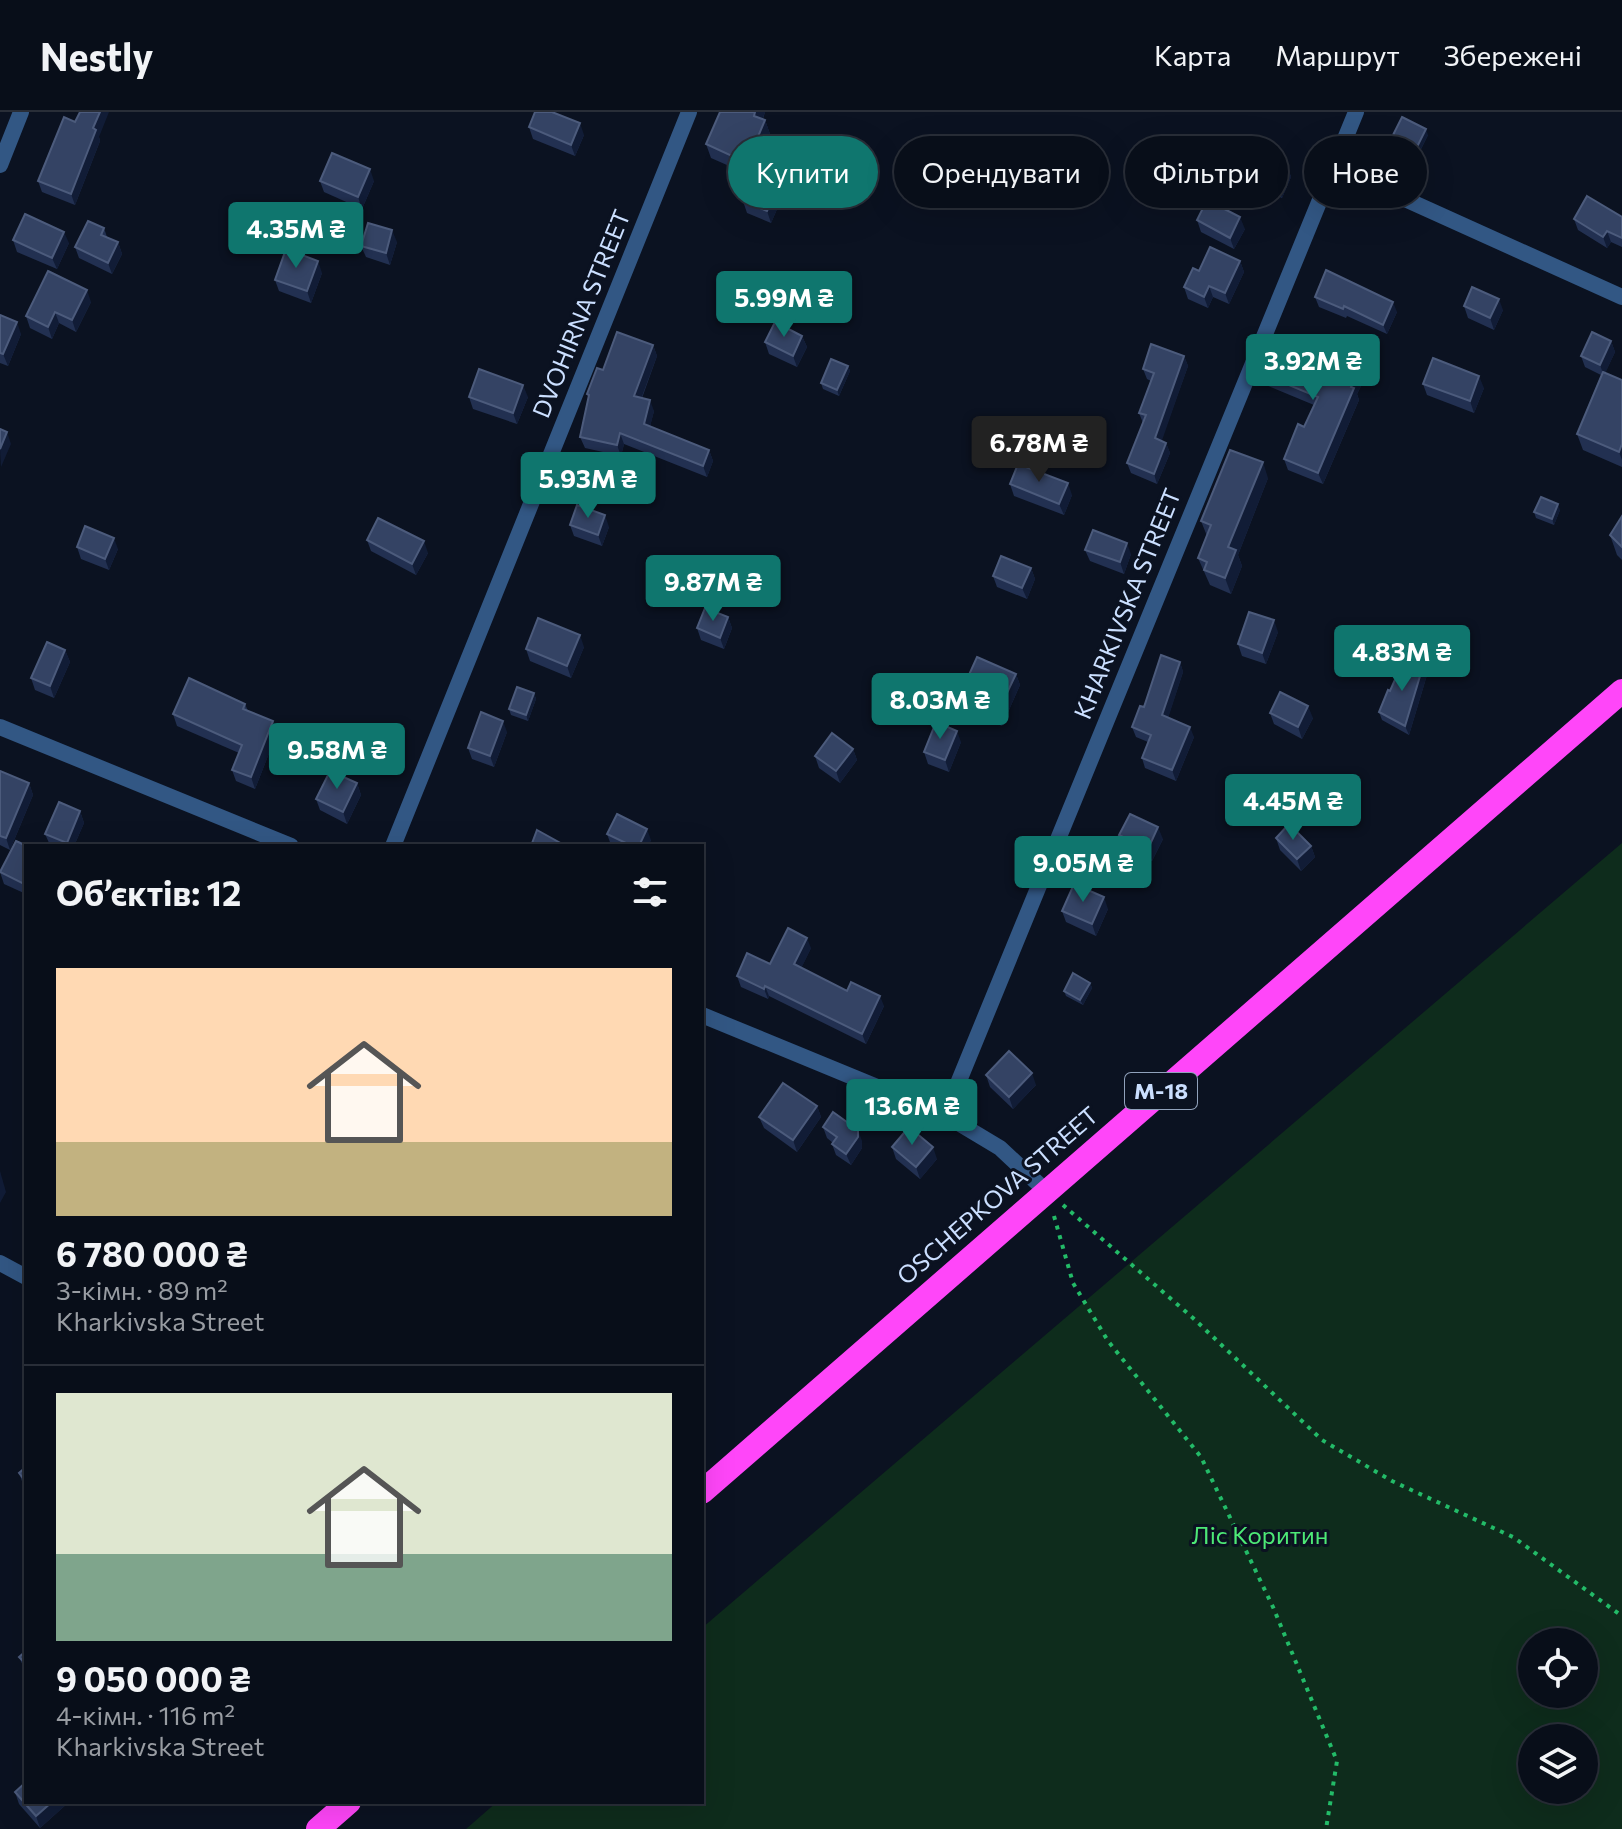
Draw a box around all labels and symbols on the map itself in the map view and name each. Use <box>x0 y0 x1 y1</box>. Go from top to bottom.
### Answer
pin: 4.35M ₴ <box>222 202 370 270</box>
street label: DVOHIRNA STREET <box>526 205 636 422</box>
pin: 5.99M ₴ <box>710 271 858 339</box>
pin: 3.92M ₴ <box>1239 334 1387 402</box>
pin: 6.78M ₴ <box>965 416 1113 484</box>
pin: 5.93M ₴ <box>514 452 662 520</box>
street label: KHARKIVSKA STREET <box>1067 484 1186 723</box>
pin: 9.87M ₴ <box>639 555 787 623</box>
pin: 4.83M ₴ <box>1328 625 1476 693</box>
pin: 8.03M ₴ <box>866 673 1014 741</box>
pin: 9.58M ₴ <box>263 723 411 791</box>
pin: 4.45M ₴ <box>1219 774 1367 842</box>
pin: 9.05M ₴ <box>1009 836 1157 904</box>
road number: М-18 <box>1125 1073 1197 1109</box>
pin: 13.6M ₴ <box>838 1079 986 1147</box>
street label: OSCHEPKOVA STREET <box>891 1100 1103 1290</box>
park label: Ліс Коритин <box>1192 1520 1328 1549</box>

